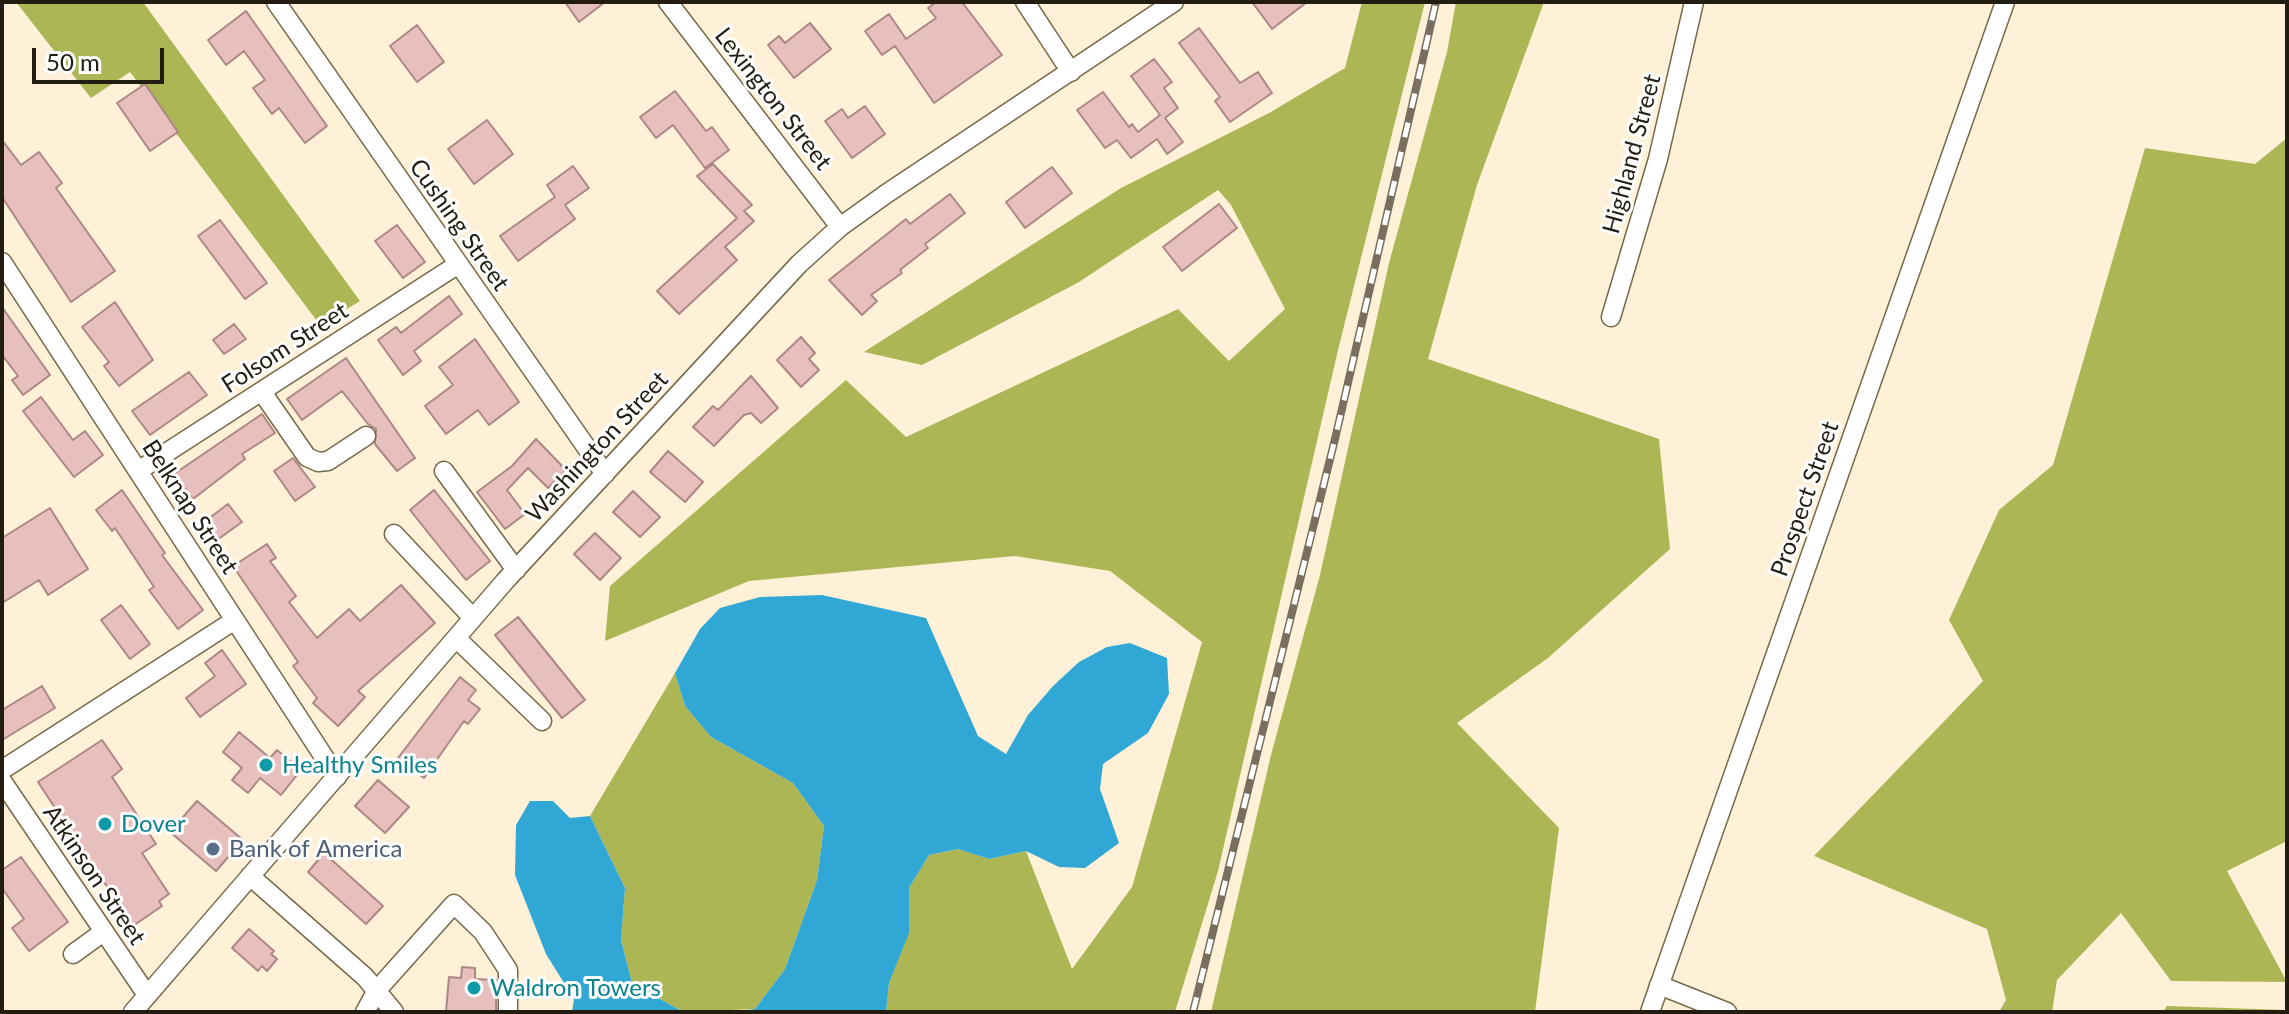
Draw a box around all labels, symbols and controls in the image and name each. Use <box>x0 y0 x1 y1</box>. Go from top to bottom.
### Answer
street label: Lexington Street <box>709 22 837 176</box>
scale bar <box>36 32 168 82</box>
text: 50 m <box>46 47 100 76</box>
street label: Highland Street <box>1597 71 1667 237</box>
street label: Cushing Street <box>403 154 515 296</box>
street label: Folsom Street <box>216 296 354 400</box>
street label: Washington Street <box>520 366 674 528</box>
street label: Prospect Street <box>1765 418 1845 580</box>
street label: Belknap Street <box>136 435 244 579</box>
place label: Healthy Smiles <box>282 751 437 779</box>
marker: Healthy Smiles <box>257 756 275 774</box>
street label: Atkinson Street <box>37 800 151 950</box>
place label: Dover <box>121 810 186 838</box>
marker: Dover <box>96 815 114 833</box>
place label: Bank of America <box>229 835 402 863</box>
marker: Bank of America <box>204 840 222 858</box>
place label: Waldron Towers <box>490 974 661 1002</box>
marker: Waldron Towers <box>465 979 483 997</box>

